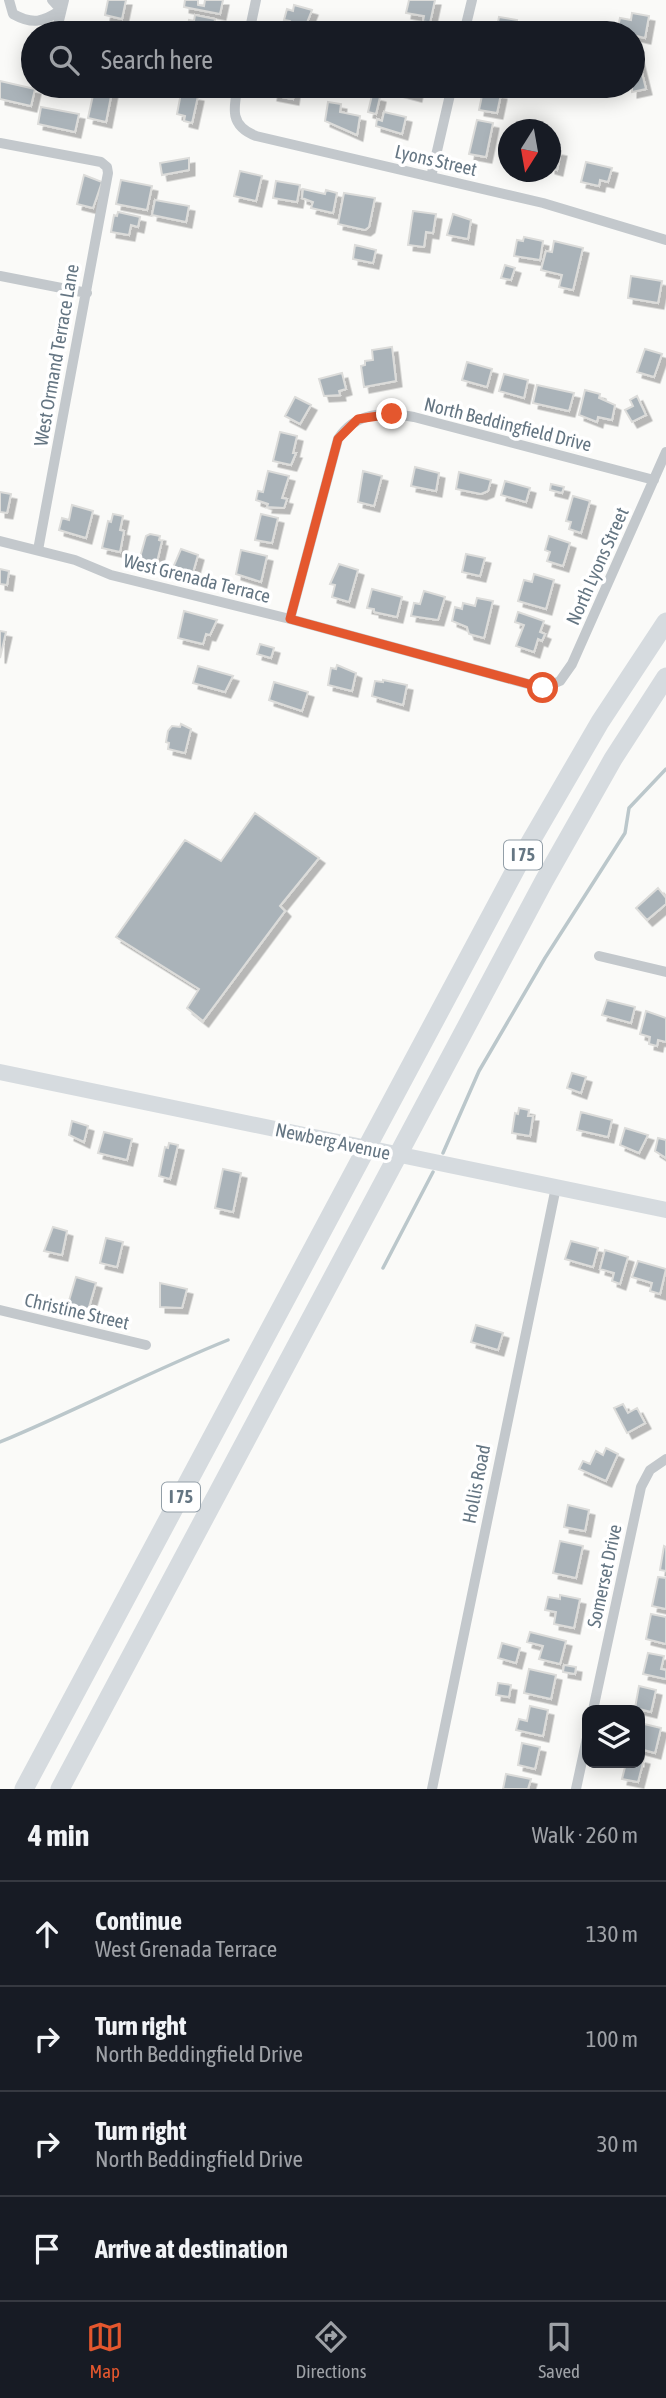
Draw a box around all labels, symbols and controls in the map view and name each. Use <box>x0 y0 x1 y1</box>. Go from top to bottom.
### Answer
search box <box>21 21 645 98</box>
icon: search <box>45 41 83 79</box>
text: Search here <box>101 45 213 75</box>
north arrow <box>498 119 561 182</box>
street label: Lyons Street <box>393 140 479 180</box>
street label: West Ormand Terrace Lane <box>29 262 83 448</box>
street label: North Beddingfield Drive <box>422 393 594 455</box>
route end <box>376 398 407 429</box>
street label: North Lyons Street <box>561 504 633 628</box>
street label: West Grenada Terrace <box>121 549 273 607</box>
route start <box>527 672 558 703</box>
road number: I 75 <box>504 840 542 870</box>
street label: Newberg Avenue <box>273 1118 393 1164</box>
street label: Christine Street <box>23 1288 131 1334</box>
street label: Hollis Road <box>458 1443 494 1525</box>
road number: I 75 <box>162 1482 200 1512</box>
street label: Somerset Drive <box>582 1522 626 1630</box>
map controls <box>582 1705 645 1768</box>
button: layers <box>582 1705 645 1768</box>
text: 4 min <box>28 1818 89 1852</box>
text: Walk · 260 m <box>532 1822 638 1848</box>
text: Continue <box>95 1906 182 1936</box>
icon: ahead <box>28 1915 66 1953</box>
text: 130 m <box>586 1921 638 1947</box>
text: West Grenada Terrace <box>95 1936 277 1962</box>
text: Turn right <box>95 2011 186 2041</box>
icon: right <box>28 2020 66 2058</box>
text: 100 m <box>586 2026 638 2052</box>
text: North Beddingfield Drive <box>95 2041 303 2067</box>
text: Turn right <box>95 2116 186 2146</box>
icon: right <box>28 2125 66 2163</box>
text: 30 m <box>597 2131 638 2157</box>
text: North Beddingfield Drive <box>95 2146 303 2172</box>
icon: arrive <box>28 2230 66 2268</box>
text: Arrive at destination <box>95 2234 288 2264</box>
tab: Map <box>86 2318 124 2382</box>
tab: Directions <box>296 2318 366 2382</box>
tab: Saved <box>538 2318 580 2382</box>

